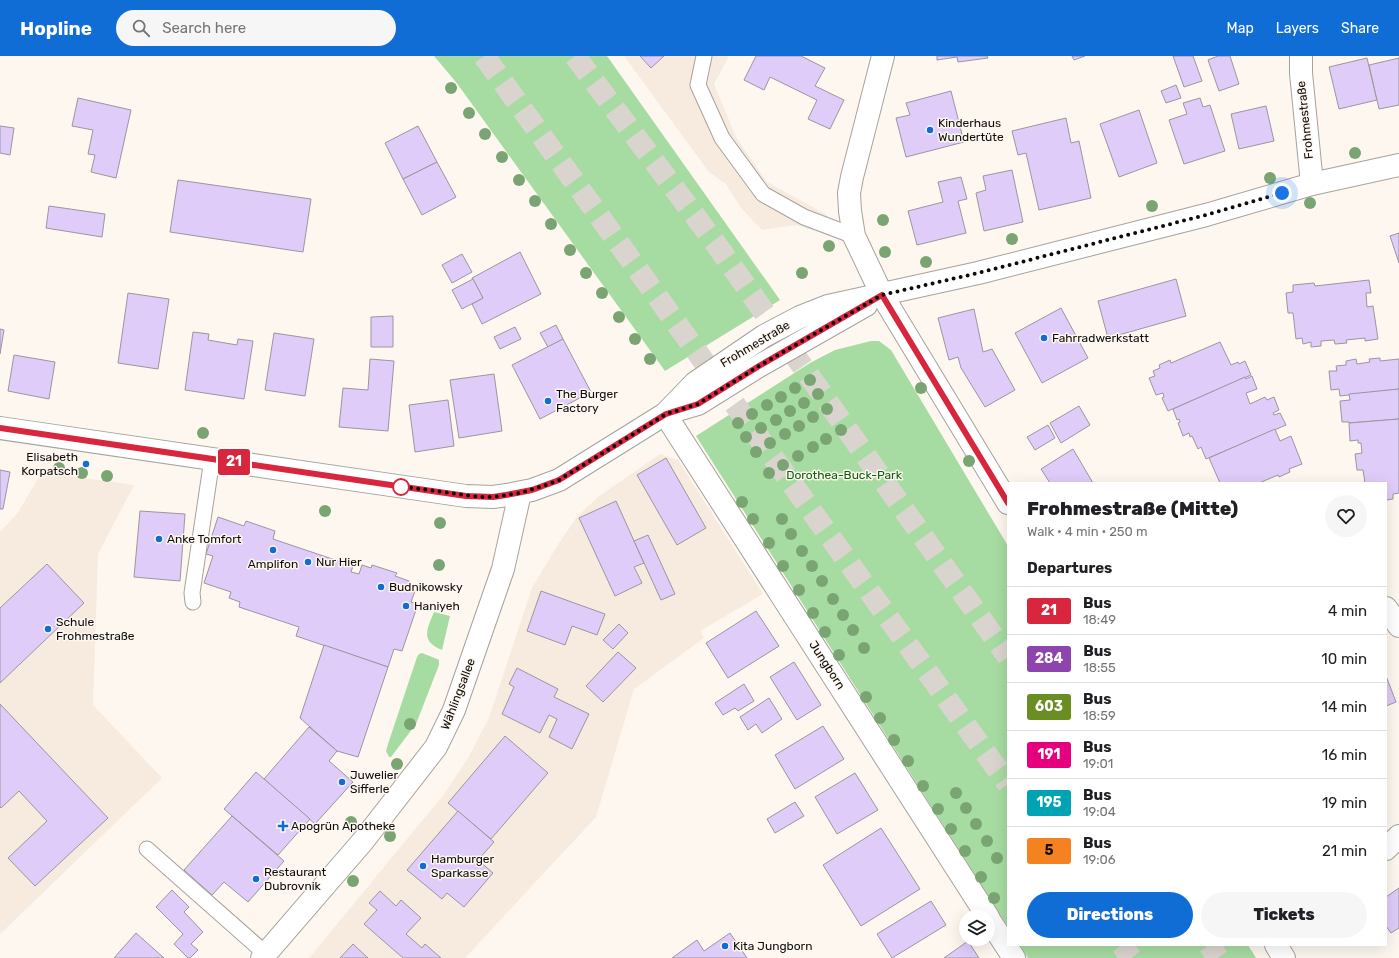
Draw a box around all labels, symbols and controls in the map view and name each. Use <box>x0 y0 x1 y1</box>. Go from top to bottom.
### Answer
search box <box>116 10 396 46</box>
text: Hopline <box>20 17 92 40</box>
icon: search <box>130 17 152 39</box>
text: Search here <box>162 19 246 37</box>
text: Map <box>1227 20 1254 37</box>
text: Layers <box>1276 20 1319 37</box>
text: Share <box>1341 20 1379 37</box>
street label: Frohmestraße <box>1294 80 1316 160</box>
place label: Kinderhaus Wundertüte <box>938 116 1004 144</box>
marker: Kinderhaus Wundertüte <box>925 125 935 135</box>
your location <box>1272 183 1292 203</box>
street label: Frohmestraße <box>718 318 793 370</box>
place label: Fahrradwerkstatt <box>1052 331 1149 345</box>
marker: Fahrradwerkstatt <box>1039 333 1049 343</box>
place label: The Burger Factory <box>556 387 618 415</box>
marker: The Burger Factory <box>543 396 553 406</box>
line badge: 21 <box>216 449 252 475</box>
place label: Elisabeth Korpatsch <box>21 450 78 478</box>
text: 21 <box>226 453 242 470</box>
marker: Elisabeth Korpatsch <box>81 459 91 469</box>
park label: Dorothea-Buck-Park <box>786 468 903 482</box>
unlabelled marker <box>392 478 410 496</box>
button: heart <box>1325 495 1367 537</box>
text: Frohmestraße (Mitte) <box>1027 497 1238 520</box>
text: Walk · 4 min · 250 m <box>1027 524 1148 539</box>
place label: Anke Tomfort <box>167 532 242 546</box>
marker: Anke Tomfort <box>154 534 164 544</box>
marker: Amplifon <box>268 545 278 555</box>
place label: Nur Hier <box>316 555 362 569</box>
place label: Amplifon <box>248 557 298 571</box>
marker: Nur Hier <box>303 557 313 567</box>
text: Departures <box>1027 559 1112 577</box>
place label: Budnikowsky <box>389 580 463 594</box>
marker: Budnikowsky <box>376 582 386 592</box>
text: Bus <box>1083 594 1111 612</box>
place label: Haniyeh <box>414 599 460 613</box>
marker: Haniyeh <box>401 601 411 611</box>
text: 21 <box>1041 602 1057 619</box>
text: 4 min <box>1328 602 1367 620</box>
text: 18:49 <box>1083 612 1116 627</box>
place label: Schule Frohmestraße <box>56 615 135 643</box>
marker: Schule Frohmestraße <box>43 624 53 634</box>
street label: Jungborn <box>806 638 848 692</box>
text: Bus <box>1083 642 1112 660</box>
text: 284 <box>1035 650 1063 667</box>
text: 10 min <box>1321 650 1367 668</box>
street label: Wählingsallee <box>438 656 478 732</box>
text: 18:55 <box>1083 660 1116 675</box>
text: Bus <box>1083 690 1111 708</box>
text: 603 <box>1035 698 1063 715</box>
text: 14 min <box>1322 698 1367 716</box>
text: 18:59 <box>1083 708 1116 723</box>
text: Bus <box>1083 738 1111 756</box>
text: 191 <box>1038 746 1060 763</box>
text: 16 min <box>1322 746 1367 764</box>
text: 19:01 <box>1083 756 1113 771</box>
place label: Juwelier Sifferle <box>350 768 399 796</box>
marker: Juwelier Sifferle <box>337 777 347 787</box>
text: Bus <box>1083 786 1111 804</box>
text: 195 <box>1037 794 1061 811</box>
text: 19 min <box>1322 794 1367 812</box>
text: 19:04 <box>1083 804 1116 819</box>
place label: Apogrün Apotheke <box>291 819 396 833</box>
marker: Apogrün Apotheke <box>278 821 288 831</box>
text: Bus <box>1083 834 1111 852</box>
text: 5 <box>1044 842 1054 859</box>
text: 21 min <box>1322 842 1367 860</box>
place label: Hamburger Sparkasse <box>431 852 495 880</box>
text: 19:06 <box>1083 852 1116 867</box>
marker: Hamburger Sparkasse <box>418 861 428 871</box>
place label: Restaurant Dubrovnik <box>264 865 326 893</box>
marker: Restaurant Dubrovnik <box>251 874 261 884</box>
button: Directions <box>1027 892 1193 938</box>
button: Tickets <box>1201 892 1367 938</box>
map controls <box>959 910 995 946</box>
button: layers <box>959 910 995 946</box>
place label: Kita Jungborn <box>733 939 812 953</box>
marker: Kita Jungborn <box>720 941 730 951</box>

